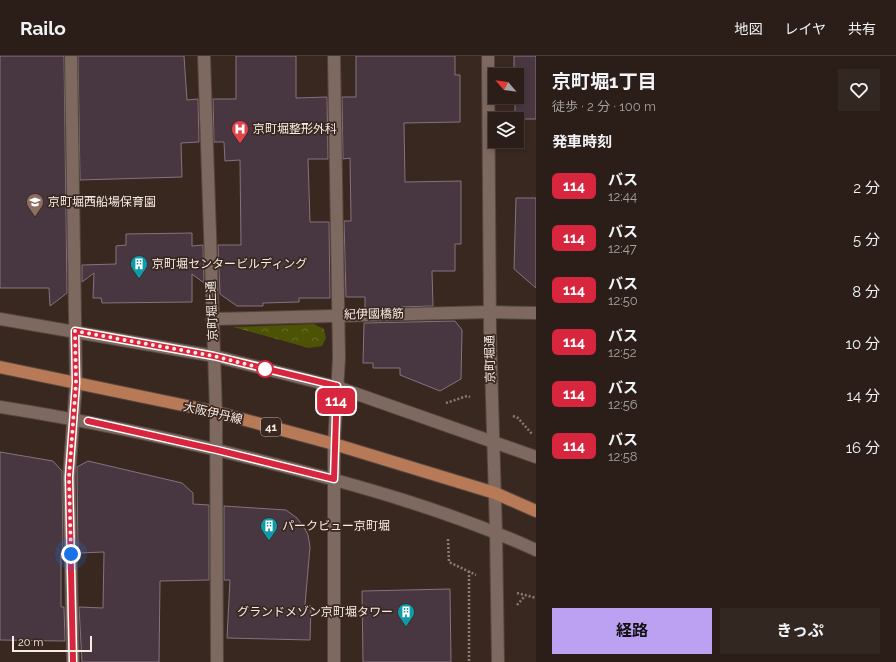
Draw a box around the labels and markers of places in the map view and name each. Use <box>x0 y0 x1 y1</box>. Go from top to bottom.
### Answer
hospital icon: 京町堀整形外科 <box>230 119 250 144</box>
place label: 京町堀整形外科 <box>253 122 337 136</box>
school or university icon: 京町堀西船場保育園 <box>25 192 45 217</box>
place label: 京町堀西船場保育園 <box>48 195 156 209</box>
building icon: 京町堀センタービルディング <box>129 254 149 279</box>
place label: 京町堀センタービルディング <box>152 257 307 271</box>
unlabelled marker <box>256 360 274 378</box>
building icon: パークビュー京町堀 <box>259 516 279 541</box>
place label: パークビュー京町堀 <box>282 519 390 533</box>
building icon: グランドメゾン京町堀タワー <box>396 602 416 627</box>
place label: グランドメゾン京町堀タワー <box>237 605 393 619</box>

